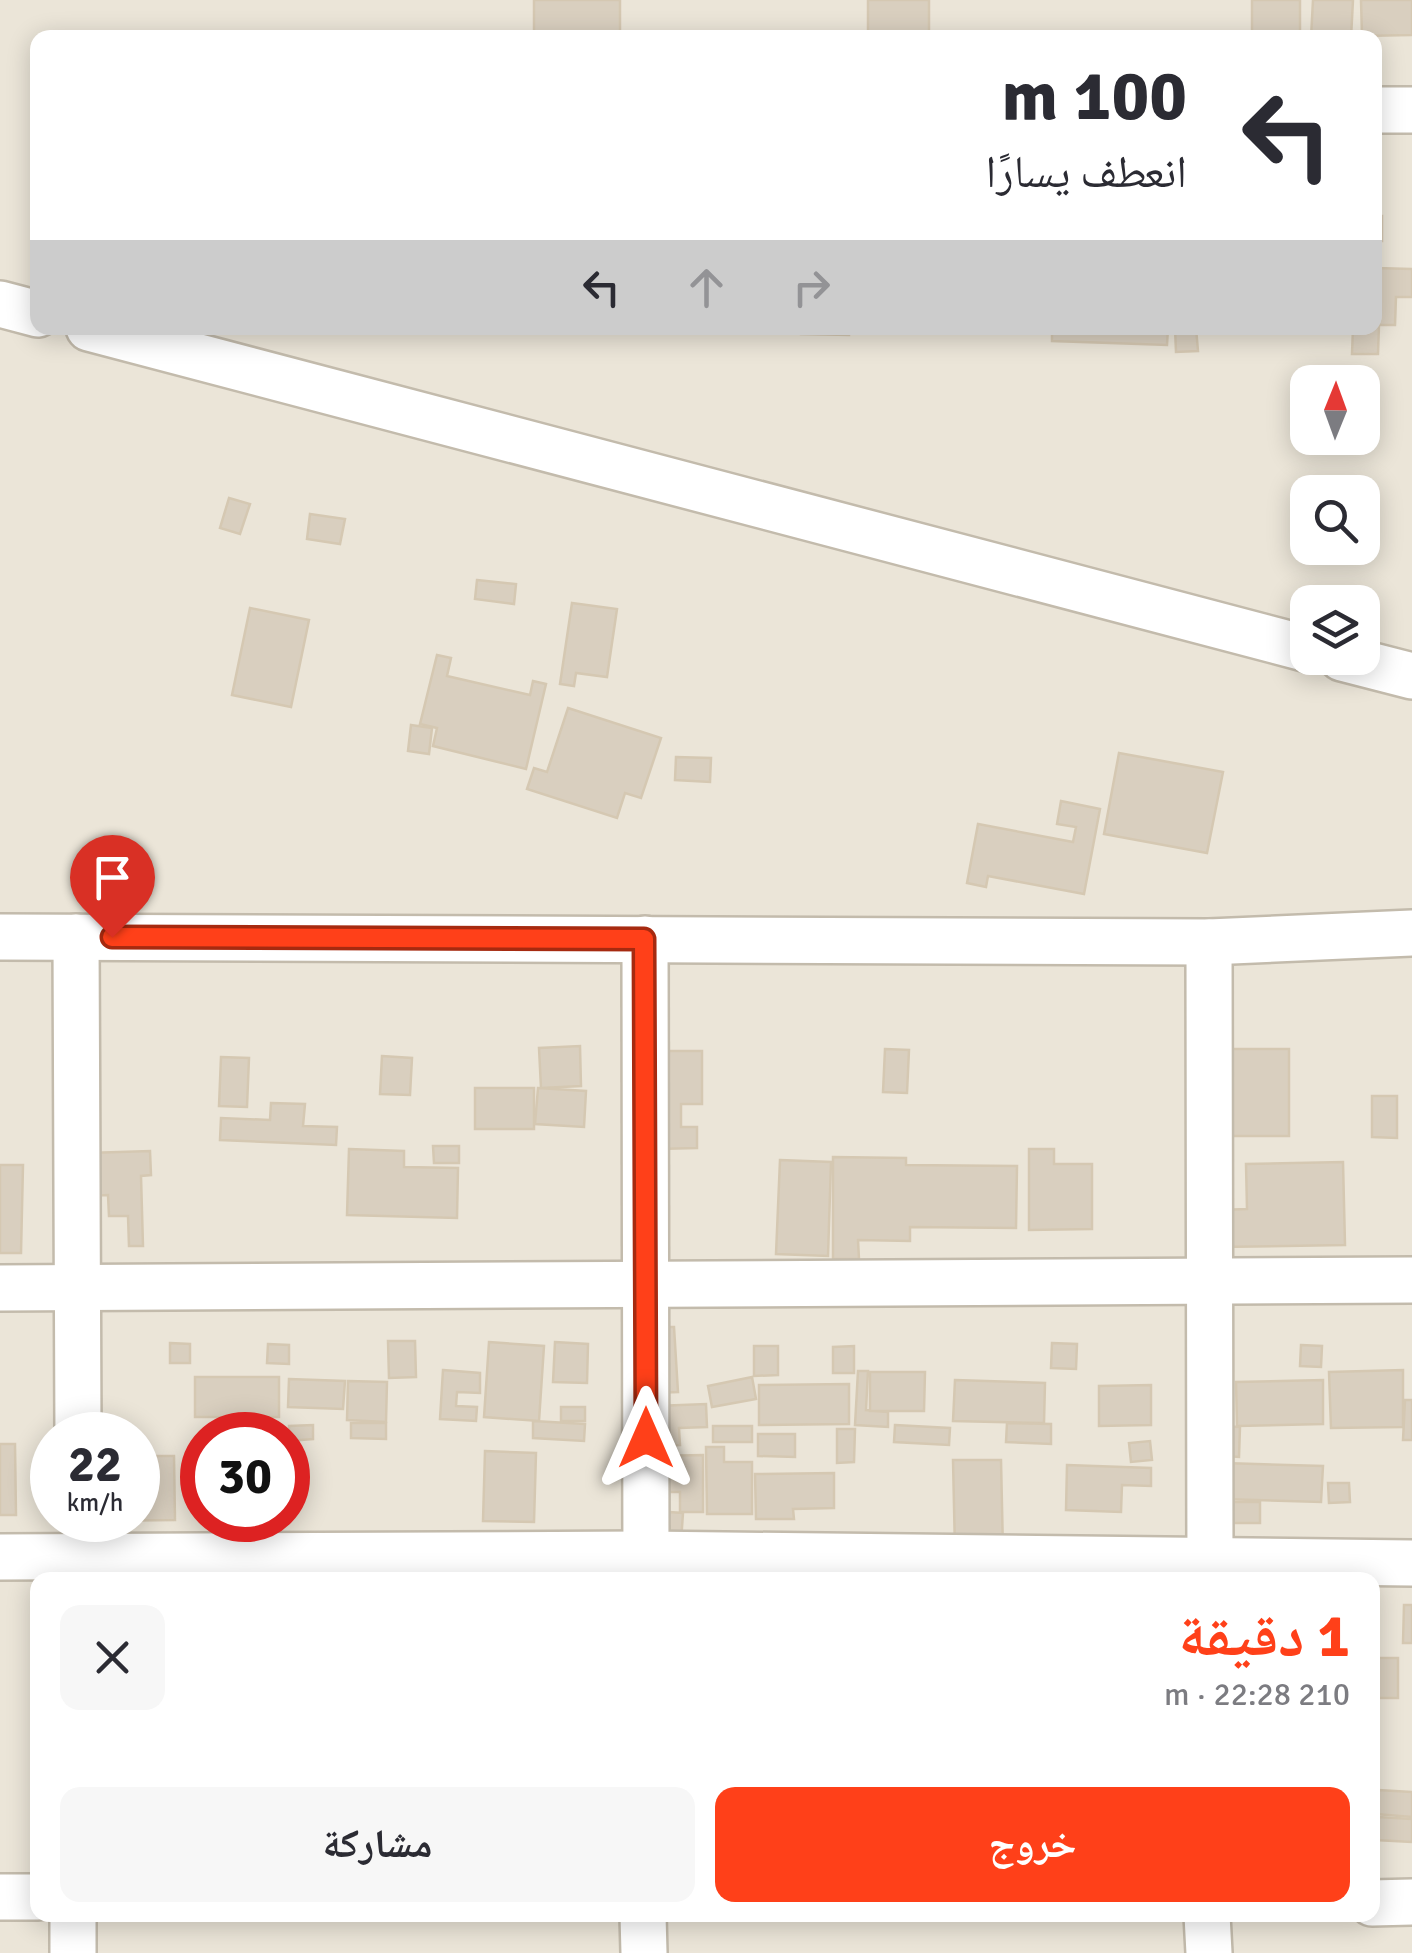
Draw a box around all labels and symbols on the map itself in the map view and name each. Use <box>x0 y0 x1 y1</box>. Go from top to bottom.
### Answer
north arrow <box>1290 365 1380 455</box>
pin <box>70 835 155 938</box>
position arrow <box>594 1386 698 1490</box>
speed limit sign: 30 <box>180 1412 310 1542</box>

